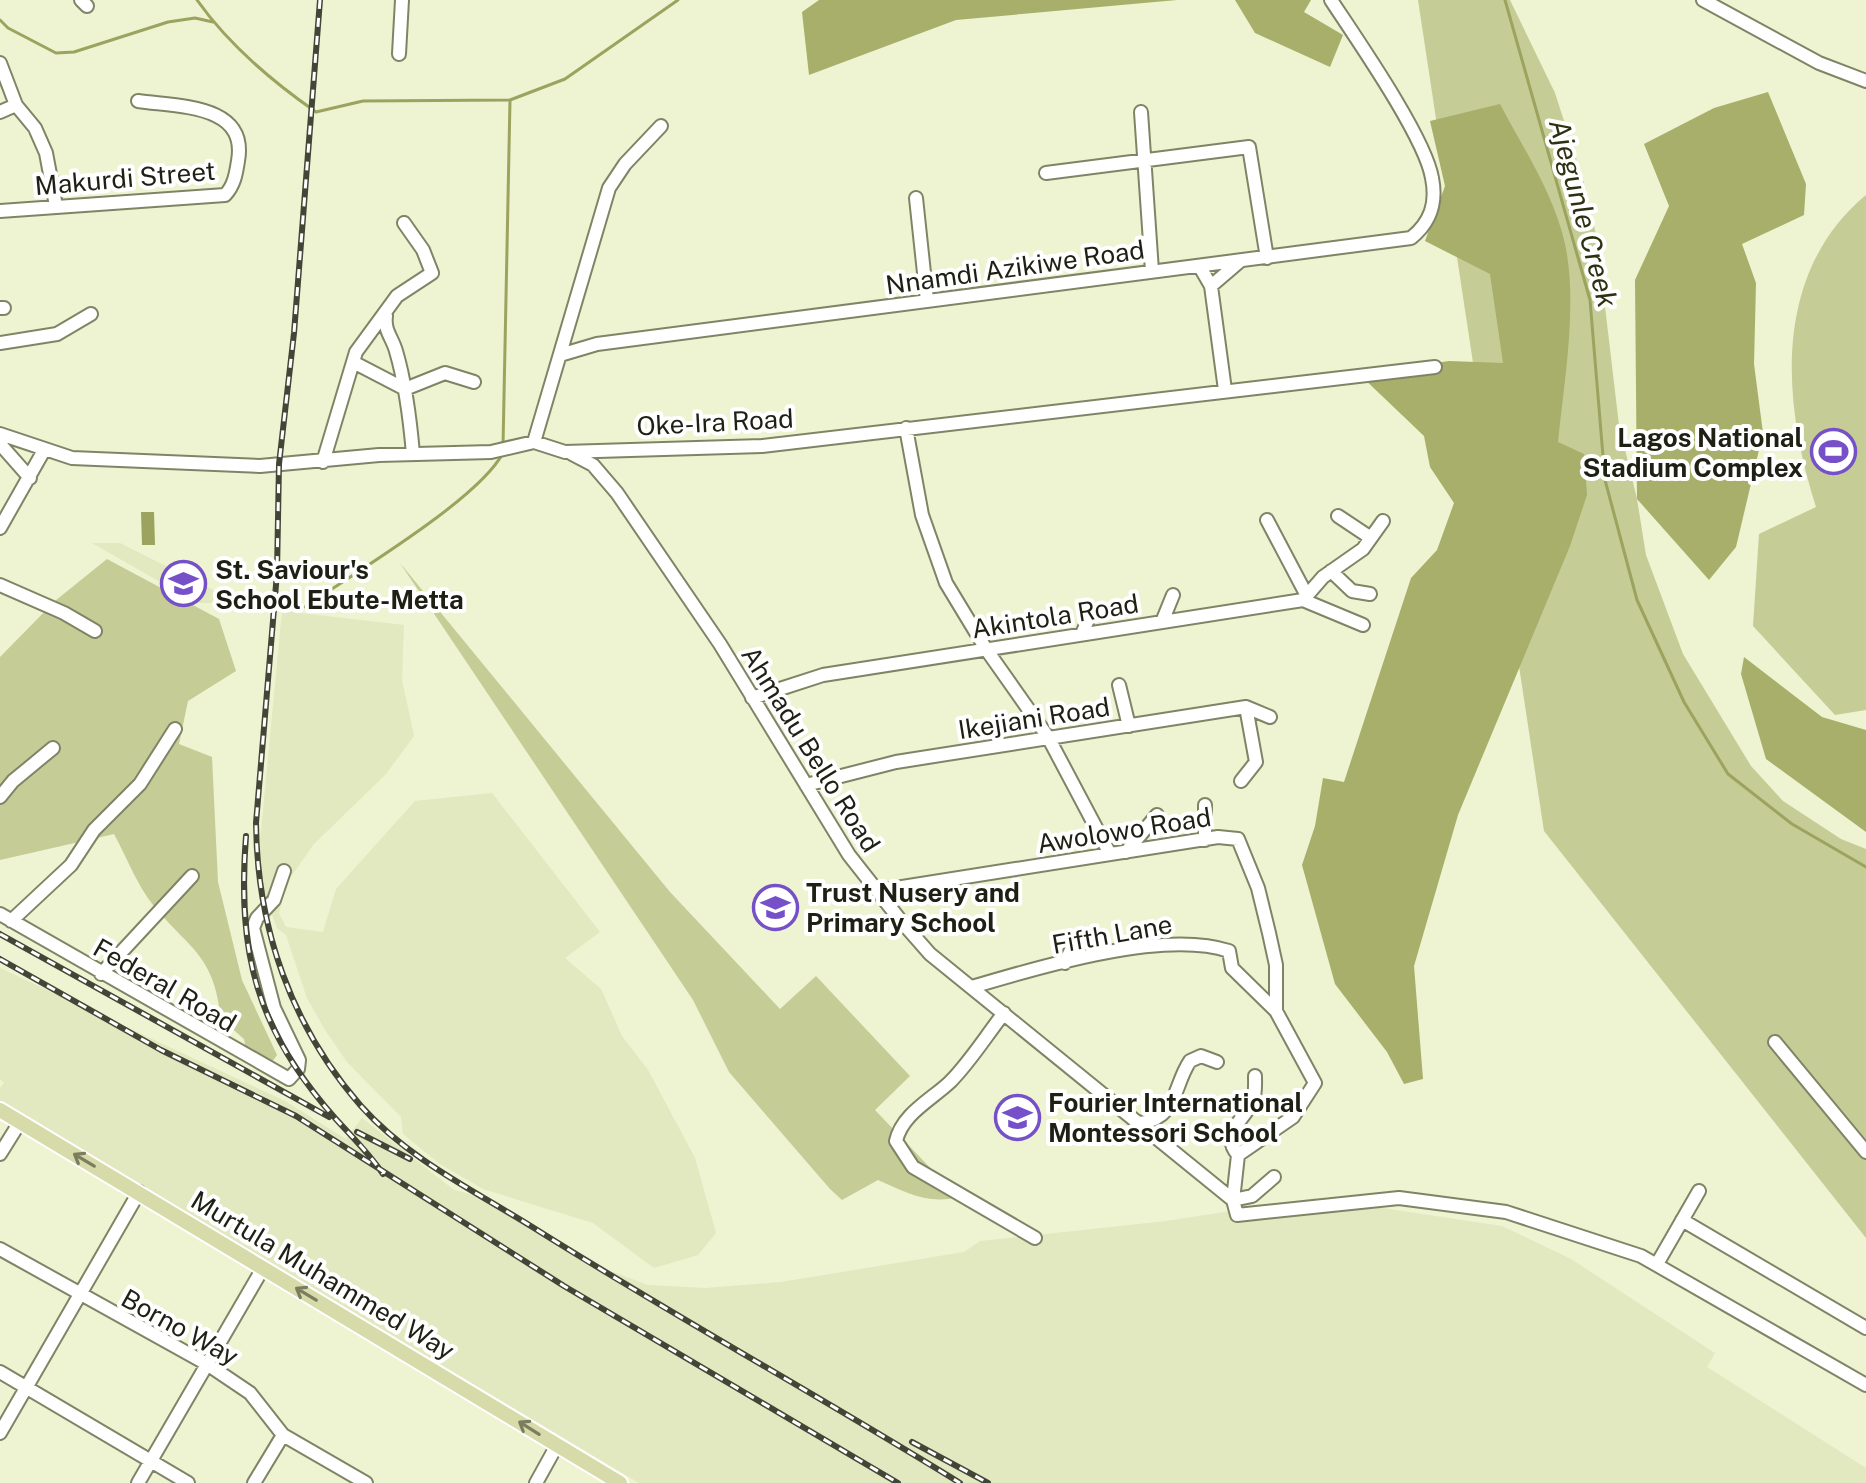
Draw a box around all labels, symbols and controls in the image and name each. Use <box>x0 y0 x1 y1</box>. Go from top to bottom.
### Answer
water label: Ajegunle Creek <box>1543 115 1625 311</box>
street label: Makurdi Street <box>33 155 217 201</box>
street label: Nnamdi Azikiwe Road <box>884 233 1146 301</box>
street label: Oke-Ira Road <box>636 402 794 442</box>
place label: Lagos National Stadium Complex <box>1583 422 1803 483</box>
sports icon: Lagos National Stadium Complex <box>1810 428 1858 476</box>
place label: St. Saviour's School Ebute-Metta <box>215 554 464 615</box>
school or university icon: St. Saviour's School Ebute-Metta <box>160 560 208 608</box>
street label: Akintola Road <box>969 588 1141 644</box>
street label: Ahmadu Bello Road <box>735 640 887 858</box>
street label: Ikejiani Road <box>956 691 1112 745</box>
street label: Awolowo Road <box>1035 801 1213 859</box>
place label: Trust Nusery and Primary School <box>806 877 1020 938</box>
school or university icon: Trust Nusery and Primary School <box>751 883 799 931</box>
street label: Fifth Lane <box>1049 908 1175 960</box>
street label: Federal Road <box>88 932 242 1038</box>
place label: Fourier International Montessori School <box>1048 1087 1303 1148</box>
school or university icon: Fourier International Montessori School <box>993 1093 1041 1141</box>
one-way arrow <box>73 1152 96 1168</box>
street label: Murtula Muhammed Way <box>186 1184 460 1366</box>
street label: Borno Way <box>116 1282 244 1372</box>
one-way arrow <box>295 1286 318 1302</box>
one-way arrow <box>519 1419 541 1436</box>

